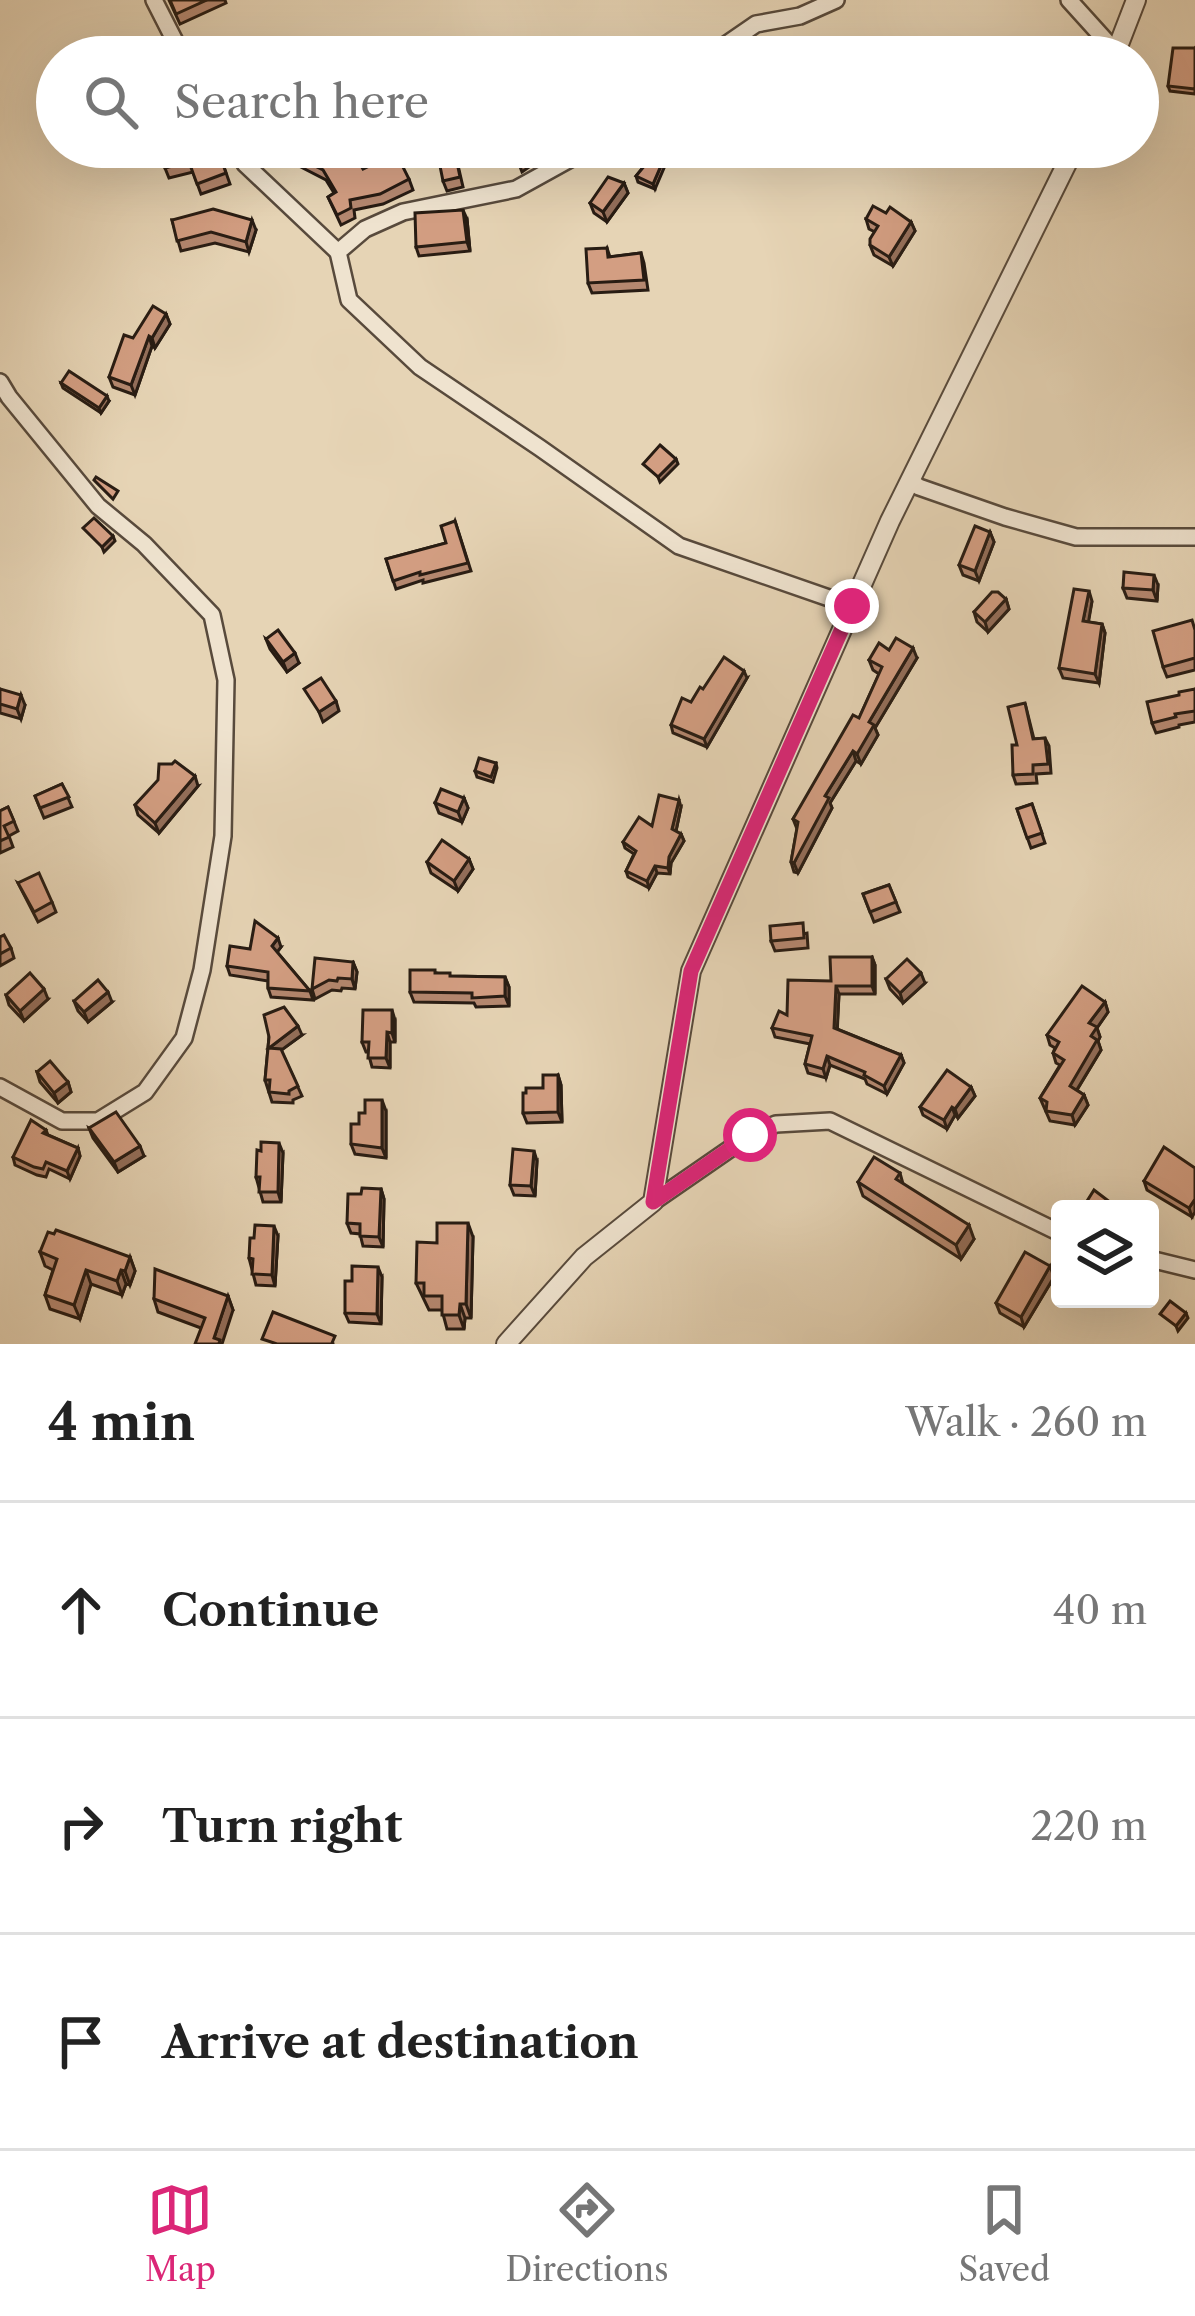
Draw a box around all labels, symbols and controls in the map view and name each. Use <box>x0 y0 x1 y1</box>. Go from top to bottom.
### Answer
search box <box>36 36 1159 168</box>
icon: search <box>78 69 144 135</box>
text: Search here <box>174 74 429 130</box>
route end <box>825 579 879 633</box>
route start <box>723 1108 777 1162</box>
map controls <box>1051 1200 1159 1308</box>
button: layers <box>1051 1200 1159 1308</box>
text: 4 min <box>48 1391 195 1453</box>
text: Walk · 260 m <box>905 1398 1147 1446</box>
icon: ahead <box>48 1577 114 1643</box>
text: Continue <box>162 1582 379 1638</box>
text: 40 m <box>1053 1586 1147 1634</box>
icon: right <box>48 1793 114 1859</box>
text: Turn right <box>162 1798 402 1854</box>
text: 220 m <box>1031 1802 1147 1850</box>
icon: arrive <box>48 2009 114 2075</box>
text: Arrive at destination <box>162 2014 639 2070</box>
tab: Map <box>145 2177 216 2290</box>
tab: Directions <box>506 2177 669 2290</box>
tab: Saved <box>958 2177 1050 2290</box>

